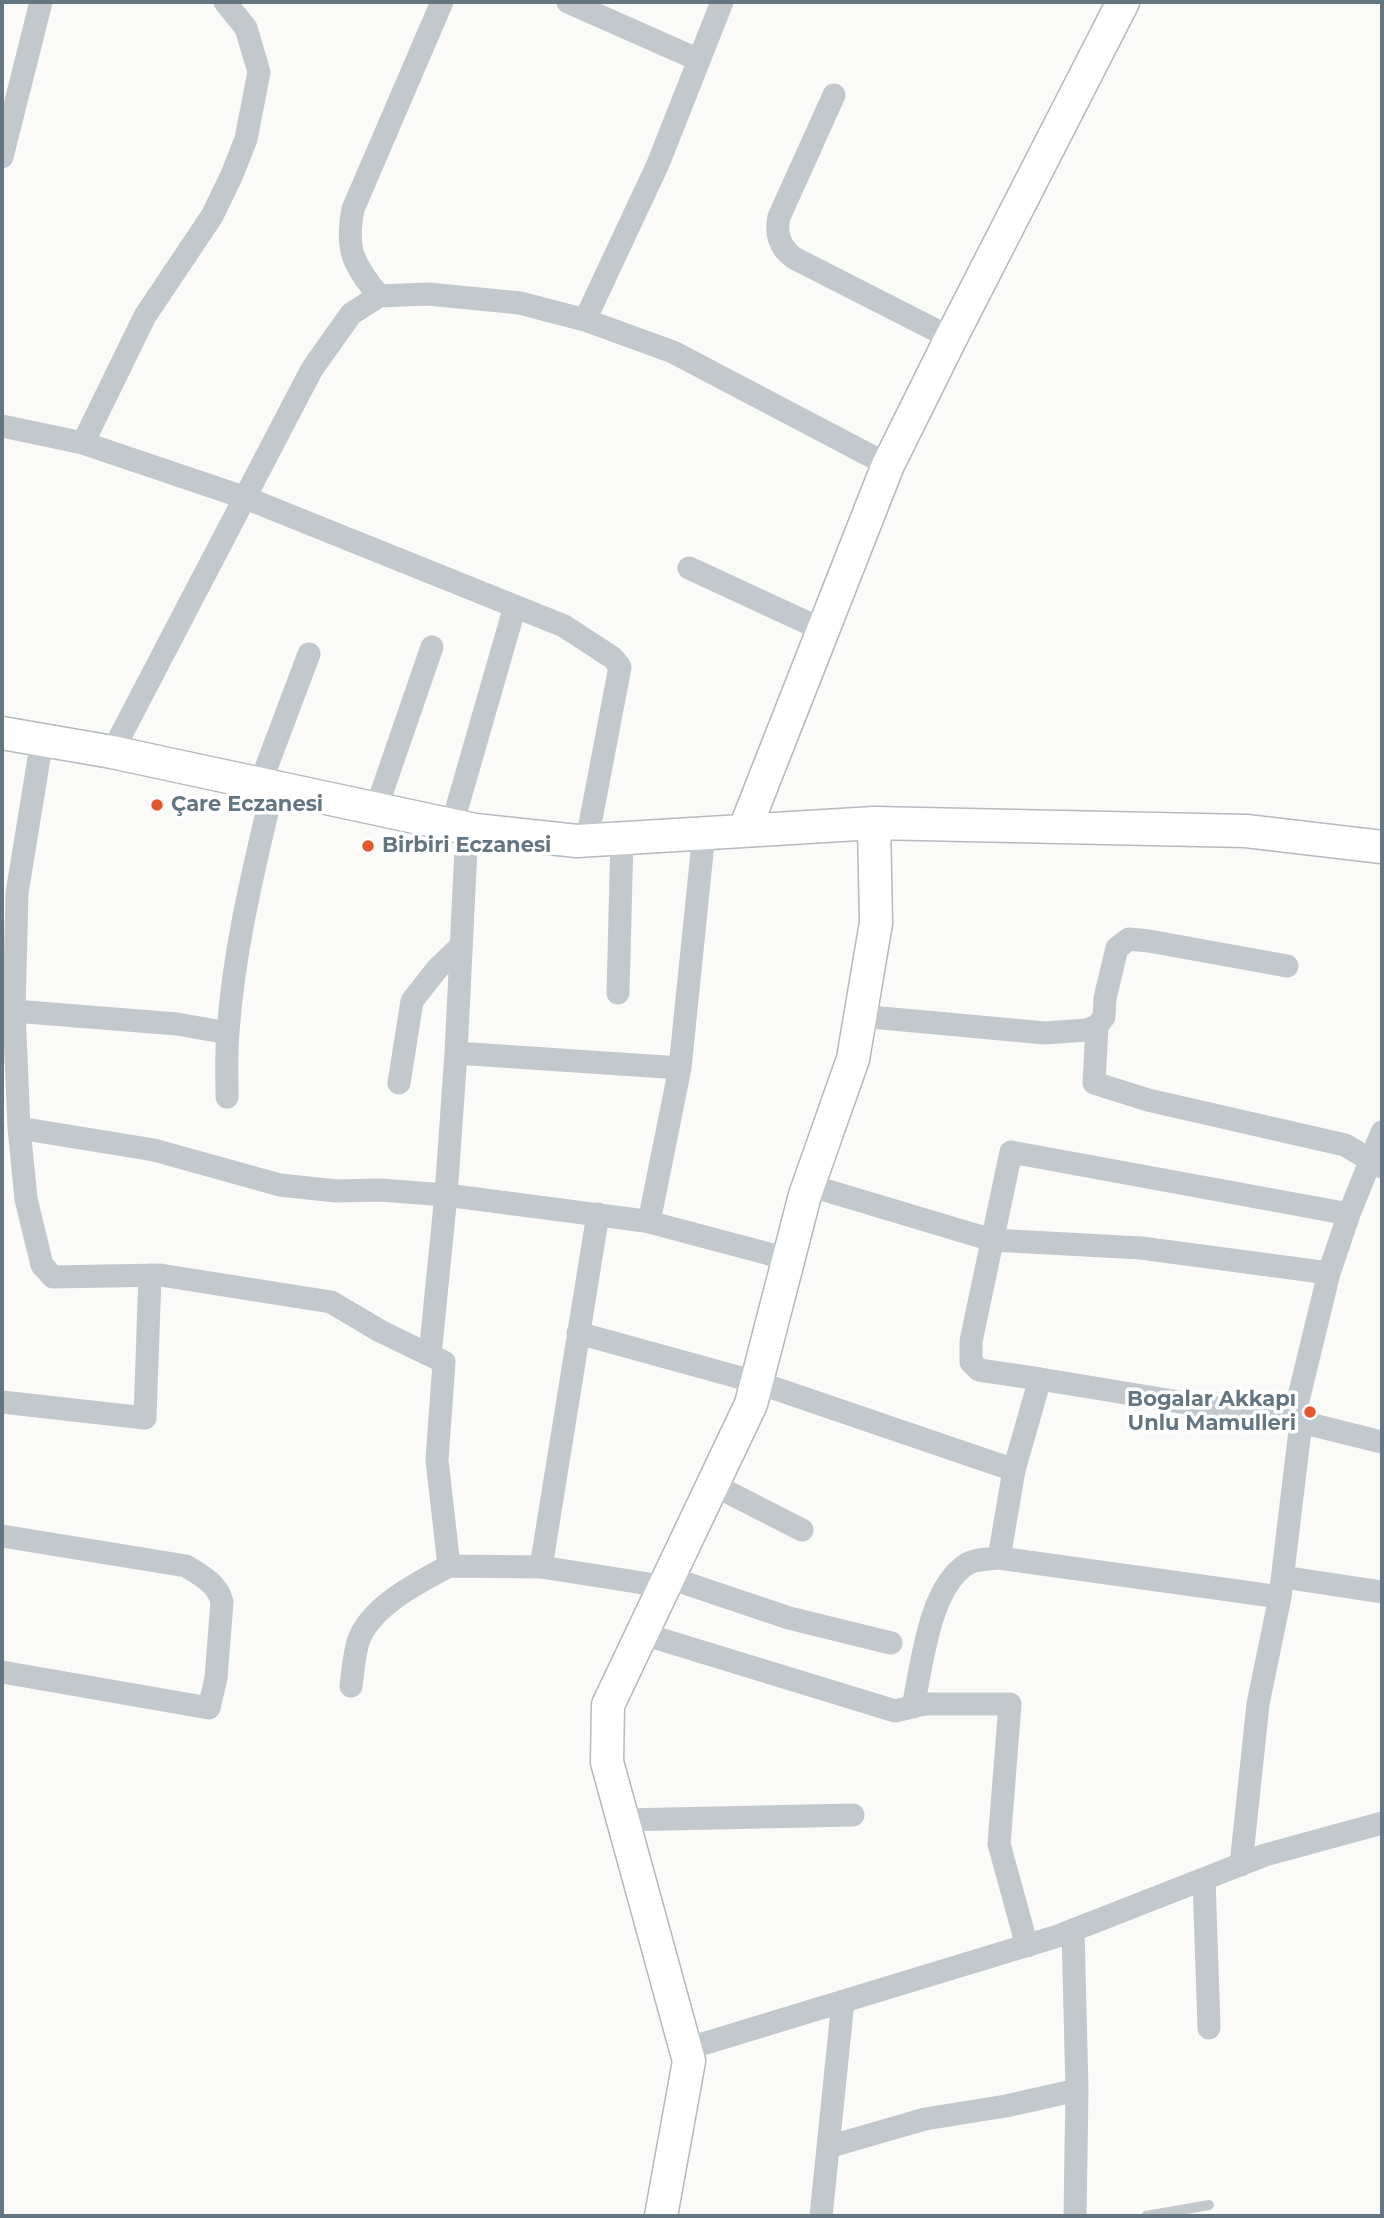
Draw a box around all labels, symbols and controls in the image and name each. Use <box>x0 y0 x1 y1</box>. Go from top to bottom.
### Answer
place label: Çare Eczanesi <box>171 792 323 818</box>
marker: Çare Eczanesi <box>149 797 165 813</box>
place label: Birbiri Eczanesi <box>382 833 551 859</box>
marker: Birbiri Eczanesi <box>360 838 376 854</box>
place label: Bogalar Akkapı Unlu Mamulleri <box>1127 1387 1296 1437</box>
marker: Bogalar Akkapı Unlu Mamulleri <box>1302 1404 1318 1420</box>

